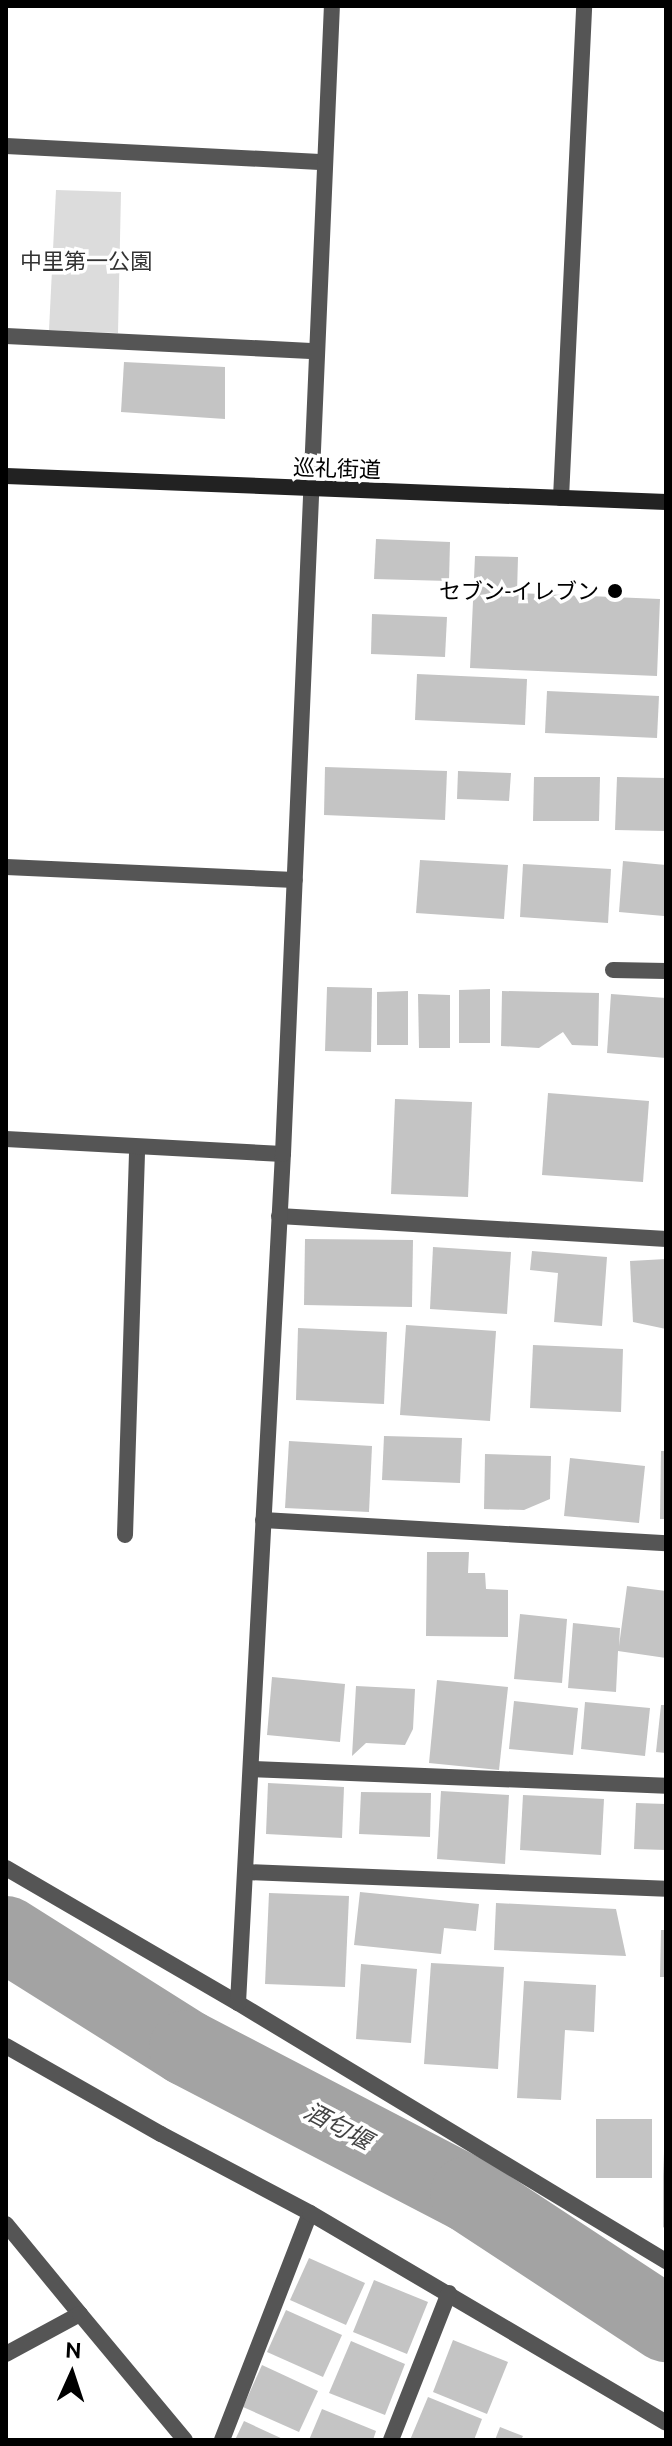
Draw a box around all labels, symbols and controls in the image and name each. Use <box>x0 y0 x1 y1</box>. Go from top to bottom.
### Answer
park label: 中里第一公園 <box>20 248 152 274</box>
street label: 巡礼街道 <box>293 453 381 483</box>
place label: セブン-イレブン <box>439 578 599 604</box>
marker: セブン-イレブン <box>606 582 624 600</box>
water label: 酒匂堰 <box>299 2096 377 2156</box>
north arrow <box>32 2334 112 2414</box>
text: N <box>64 2337 82 2362</box>

